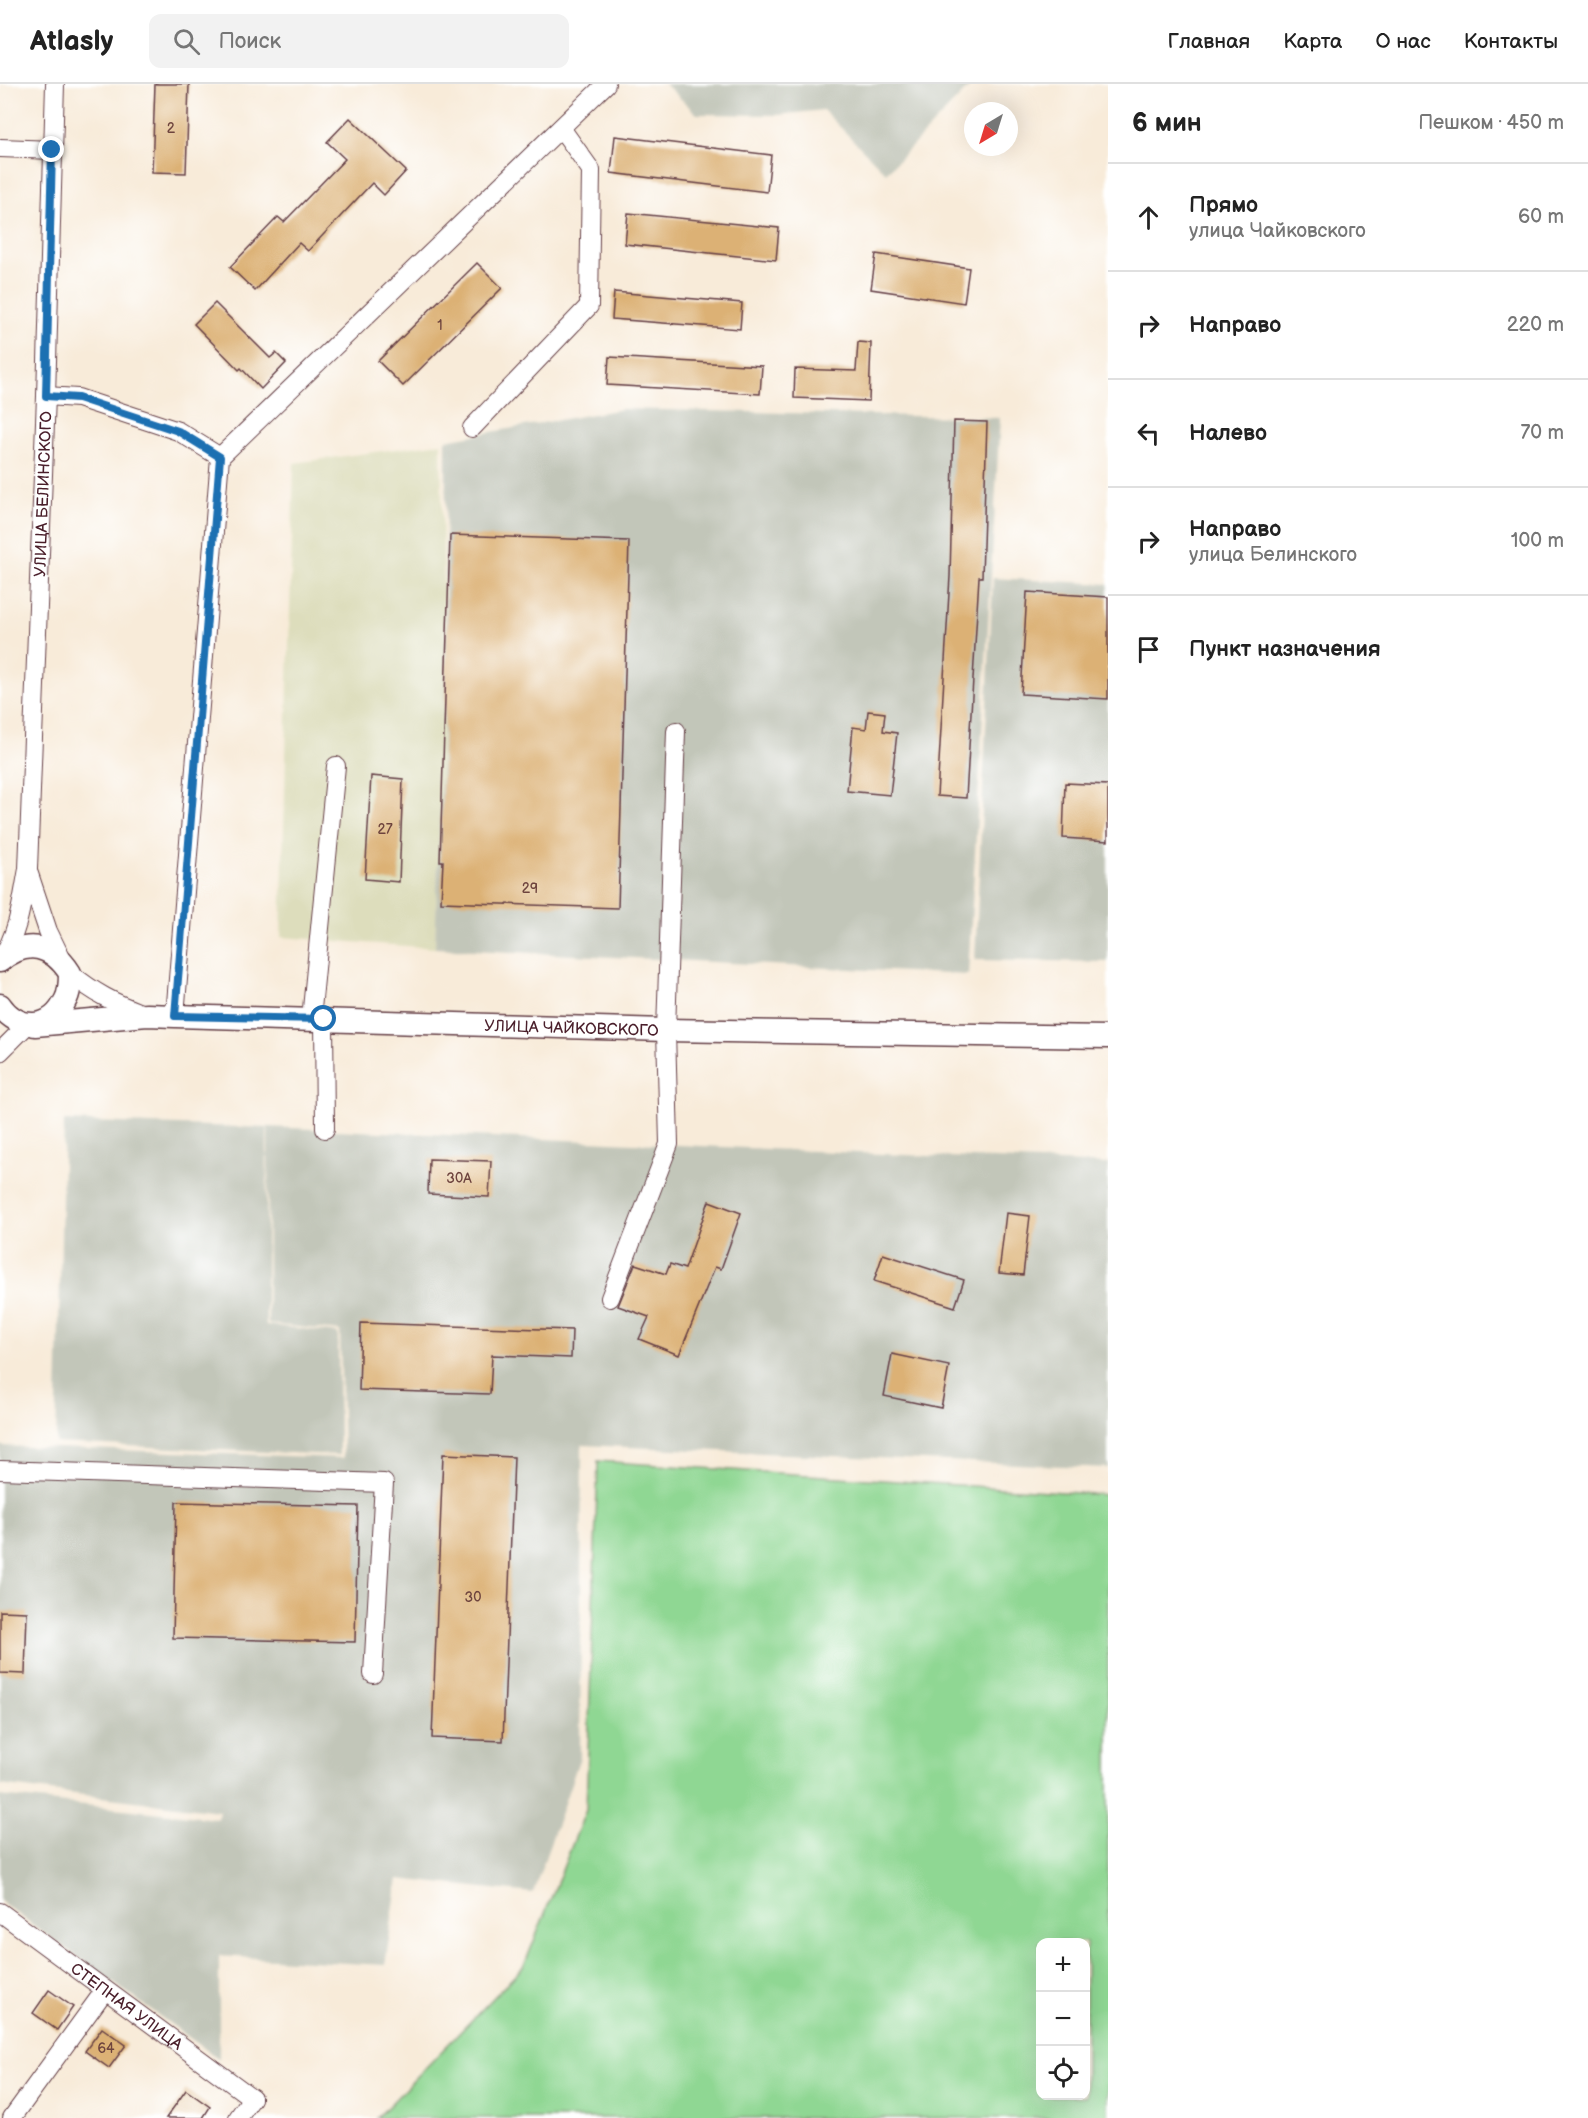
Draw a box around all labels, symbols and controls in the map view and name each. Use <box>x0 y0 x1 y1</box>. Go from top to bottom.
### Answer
search box <box>149 14 569 68</box>
text: Atlasly <box>30 25 113 58</box>
icon: search <box>170 25 203 58</box>
text: Поиск <box>218 28 281 55</box>
text: Главная <box>1167 29 1250 54</box>
text: Карта <box>1283 29 1342 54</box>
text: О нас <box>1375 29 1431 54</box>
text: Контакты <box>1464 29 1558 54</box>
north arrow <box>964 102 1018 156</box>
text: 6 мин <box>1132 108 1202 139</box>
text: Пешком · 450 m <box>1418 111 1564 135</box>
house number: 2 <box>167 120 176 137</box>
route end <box>38 136 64 162</box>
text: Прямо <box>1189 192 1258 219</box>
icon: ahead <box>1132 201 1165 234</box>
text: 60 m <box>1518 205 1564 229</box>
text: улица Чайковского <box>1189 219 1366 243</box>
icon: right <box>1132 309 1165 342</box>
text: Направо <box>1189 312 1281 339</box>
text: 220 m <box>1507 313 1564 337</box>
house number: 1 <box>437 317 443 334</box>
street label: УЛИЦА БЕЛИНСКОГО <box>31 410 56 577</box>
icon: left <box>1132 417 1165 450</box>
text: Налево <box>1189 420 1267 447</box>
text: 70 m <box>1520 421 1564 445</box>
text: Направо <box>1189 516 1281 543</box>
icon: right <box>1132 525 1165 558</box>
text: 100 m <box>1511 529 1564 553</box>
text: улица Белинского <box>1189 543 1357 567</box>
icon: arrive <box>1132 633 1165 666</box>
text: Пункт назначения <box>1189 636 1381 663</box>
house number: 27 <box>377 821 393 838</box>
house number: 29 <box>522 880 538 897</box>
route start <box>310 1005 336 1031</box>
street label: УЛИЦА ЧАЙКОВСКОГО <box>484 1017 659 1041</box>
house number: 30А <box>446 1170 472 1187</box>
house number: 30 <box>465 1589 481 1606</box>
map controls <box>1036 1938 1090 2100</box>
button: + <box>1036 1938 1090 1992</box>
street label: СТЕПНАЯ УЛИЦА <box>67 1960 186 2055</box>
button: − <box>1036 1992 1090 2046</box>
house number: 64 <box>97 2040 115 2057</box>
button: locate <box>1036 2046 1090 2100</box>

